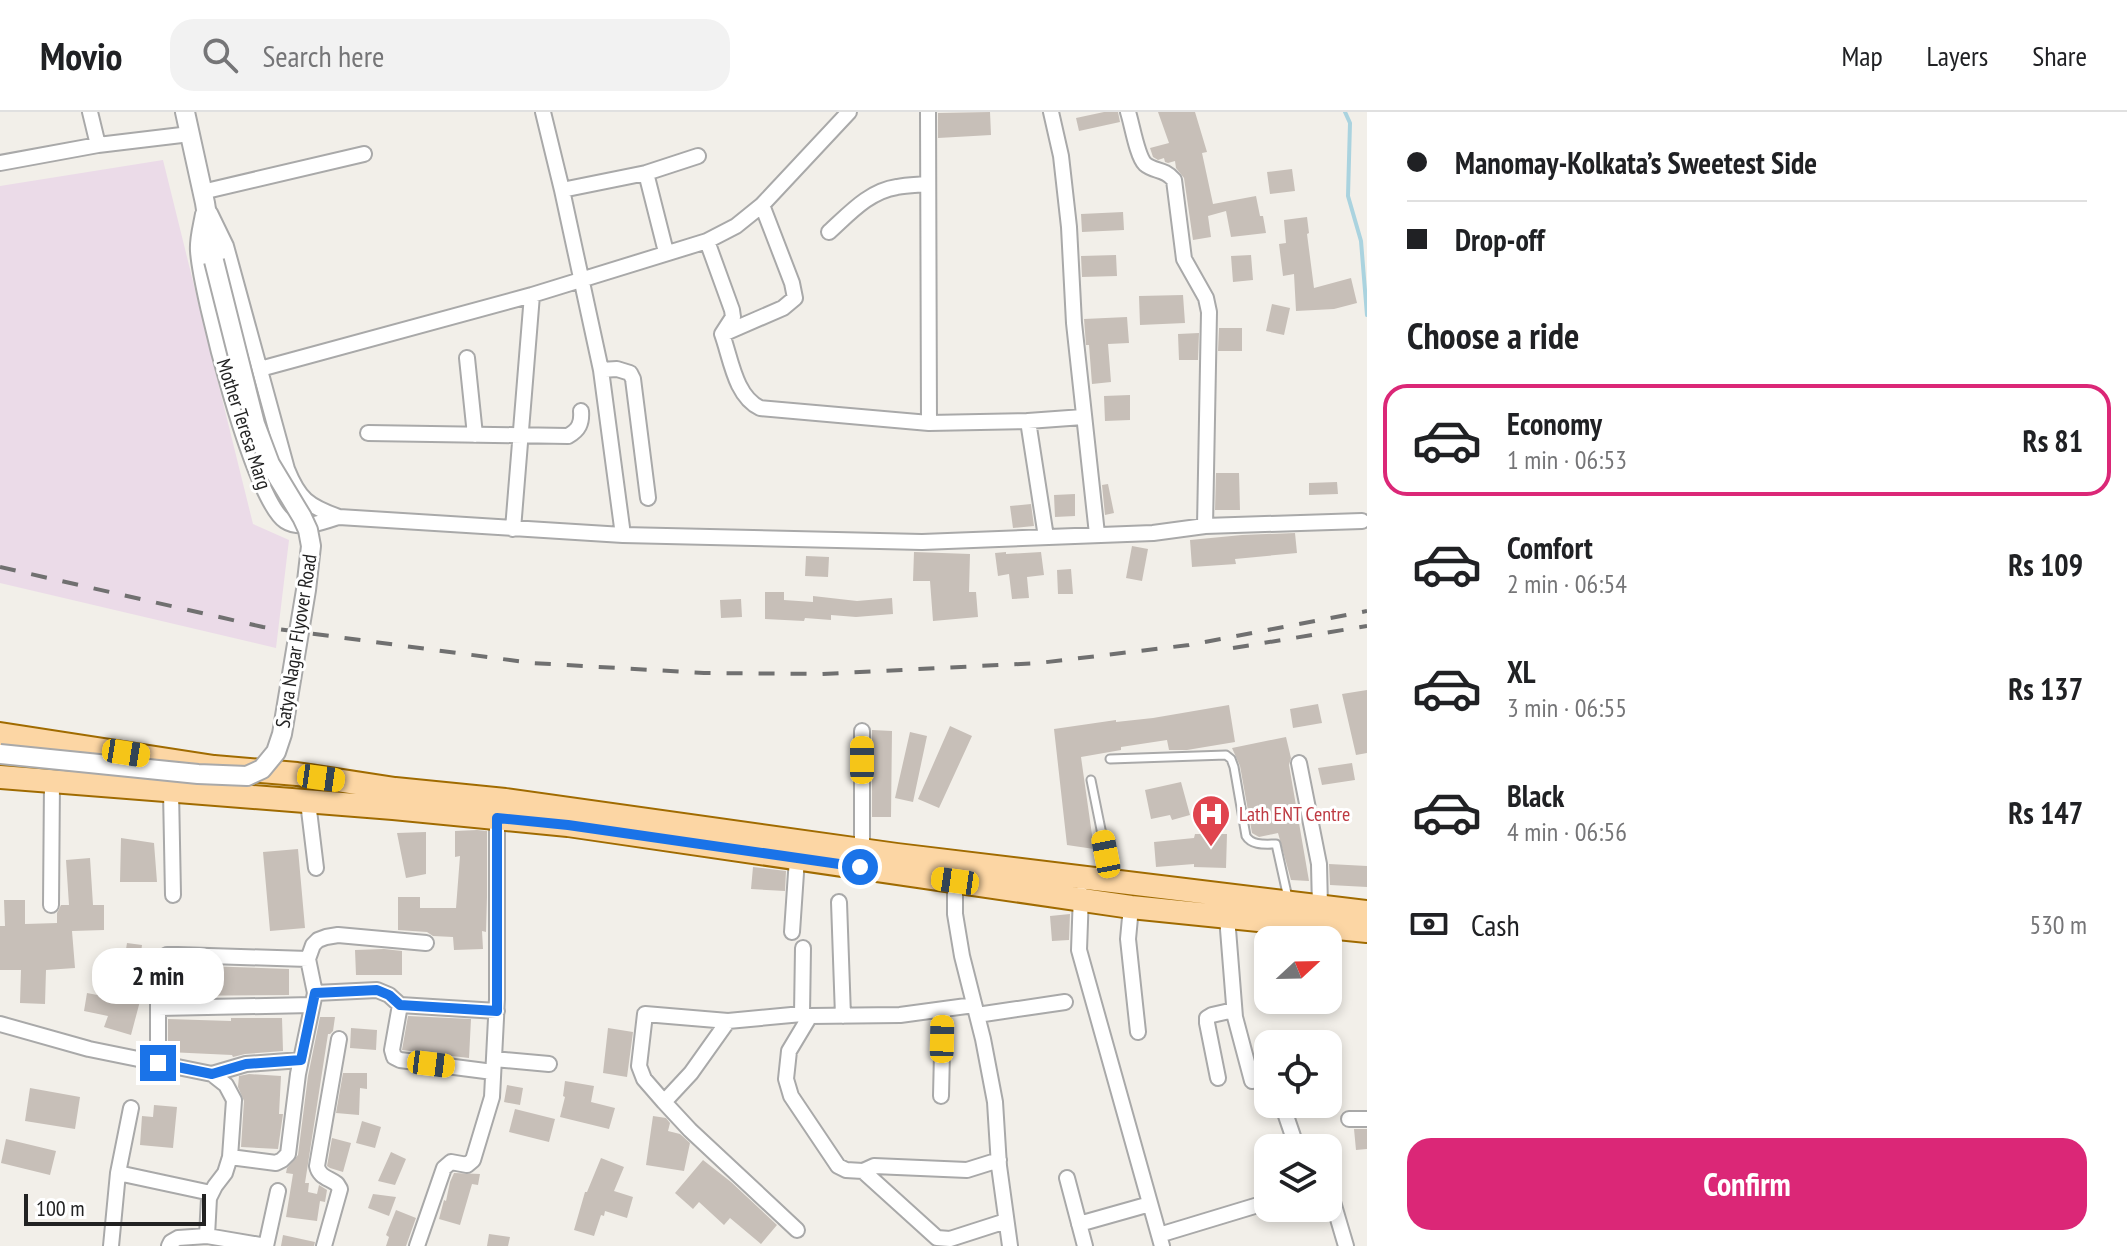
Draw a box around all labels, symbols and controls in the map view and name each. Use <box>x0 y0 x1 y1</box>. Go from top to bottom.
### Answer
search box <box>170 19 730 91</box>
text: Movio <box>40 31 122 80</box>
icon: search <box>198 33 242 77</box>
text: Search here <box>262 36 384 75</box>
text: Map <box>1841 37 1883 74</box>
text: Layers <box>1927 37 1988 74</box>
text: Share <box>2032 37 2087 74</box>
text: Manomay-Kolkata’s Sweetest Side <box>1455 143 1817 182</box>
text: Drop-off <box>1455 220 1545 259</box>
text: Choose a ride <box>1407 312 1579 359</box>
street label: Mother Teresa Marg <box>211 355 277 493</box>
icon: car <box>1411 404 1483 476</box>
text: Economy <box>1507 404 1602 443</box>
text: Rs 81 <box>2023 421 2083 460</box>
text: 1 min · 06:53 <box>1507 443 1627 476</box>
icon: car <box>1411 528 1483 600</box>
text: Comfort <box>1507 528 1593 567</box>
text: Rs 109 <box>2008 545 2083 584</box>
street label: Satya Nagar Flyover Road <box>269 552 323 730</box>
text: 2 min · 06:54 <box>1507 567 1627 600</box>
icon: car <box>1411 652 1483 724</box>
text: XL <box>1507 652 1536 691</box>
text: Rs 137 <box>2008 669 2083 708</box>
text: 3 min · 06:55 <box>1507 691 1627 724</box>
car <box>850 736 874 784</box>
car <box>100 737 152 769</box>
car <box>296 763 346 793</box>
icon: car <box>1411 776 1483 848</box>
text: Black <box>1507 776 1564 815</box>
hospital icon: Lath ENT Centre <box>1190 793 1232 848</box>
text: Rs 147 <box>2008 793 2083 832</box>
place label: Lath ENT Centre <box>1239 801 1350 827</box>
text: 4 min · 06:56 <box>1507 815 1627 848</box>
car <box>1090 828 1122 880</box>
route start <box>842 849 878 885</box>
car <box>930 866 980 896</box>
icon: cash <box>1407 902 1451 946</box>
text: Cash <box>1471 905 1520 944</box>
text: 530 m <box>2029 908 2087 941</box>
north arrow <box>1254 926 1342 1014</box>
map controls <box>1254 926 1342 1222</box>
callout: 2 min <box>92 947 224 1003</box>
text: 2 min <box>132 959 184 992</box>
car <box>930 1015 954 1063</box>
button: locate <box>1254 1030 1342 1118</box>
route end <box>140 1045 176 1081</box>
car <box>406 1049 456 1079</box>
button: layers <box>1254 1134 1342 1222</box>
button: Confirm <box>1407 1138 2087 1230</box>
scale bar <box>24 1190 206 1226</box>
text: 100 m <box>36 1194 85 1222</box>

